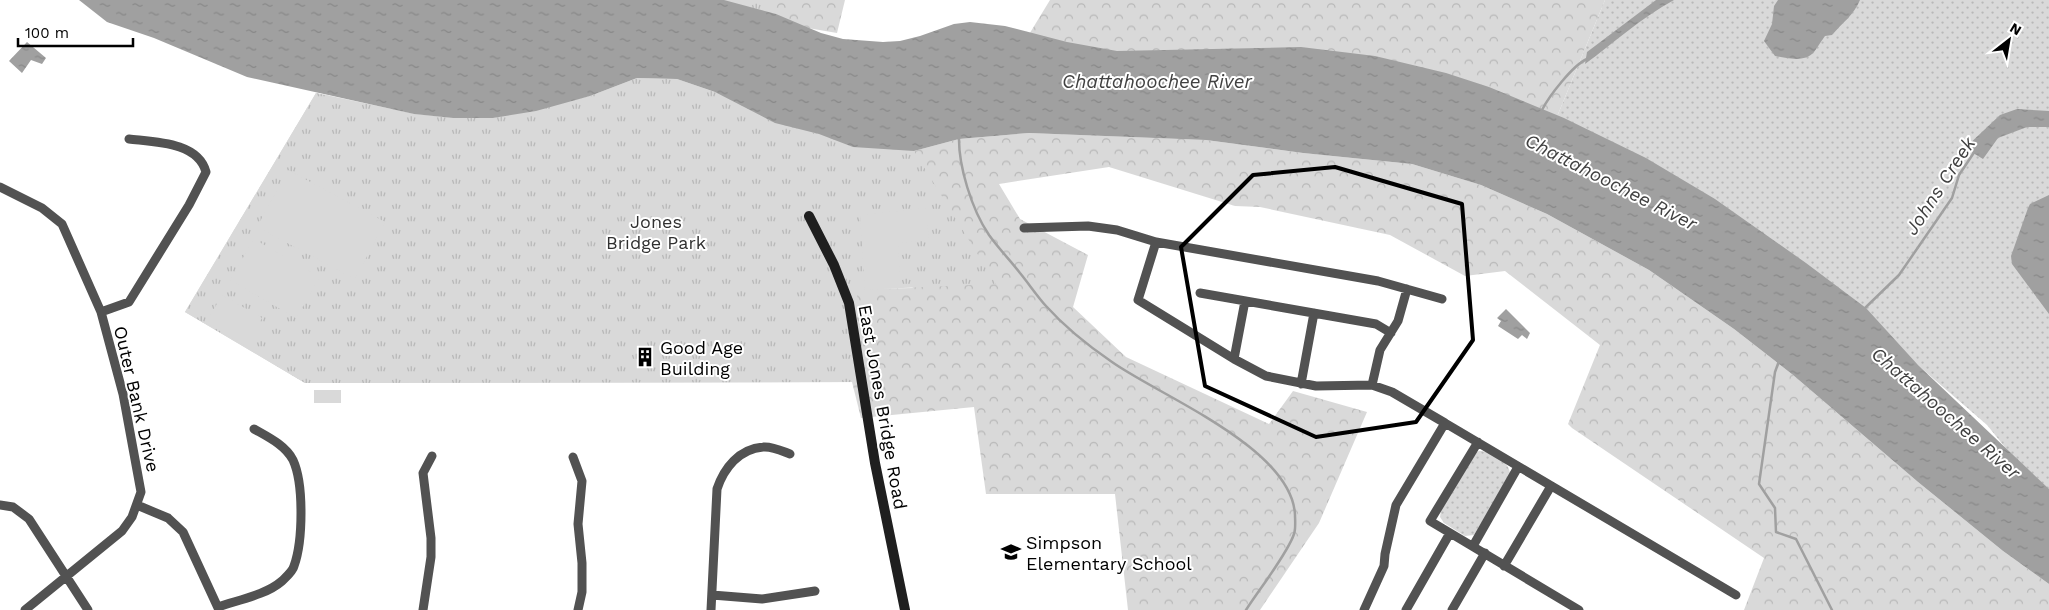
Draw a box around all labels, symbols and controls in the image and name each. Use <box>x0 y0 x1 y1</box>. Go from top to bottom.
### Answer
scale bar <box>18 15 132 47</box>
north arrow <box>1984 15 2034 65</box>
text: N <box>2007 19 2024 38</box>
text: 100 m <box>25 24 69 42</box>
water label: Chattahoochee River <box>1062 70 1253 93</box>
water label: Chattahoochee River <box>1521 129 1701 236</box>
water label: Johns Creek <box>1900 132 1981 239</box>
park label: Jones Bridge Park <box>606 211 706 253</box>
street label: East Jones Bridge Road <box>855 303 911 511</box>
street label: Outer Bank Drive <box>110 324 164 474</box>
place label: Good Age Building <box>660 337 743 379</box>
water label: Chattahoochee River <box>1867 342 2026 484</box>
building icon: Good Age Building <box>634 346 656 368</box>
place label: Simpson Elementary School <box>1026 532 1192 574</box>
school or university icon: Simpson Elementary School <box>1000 541 1022 563</box>

